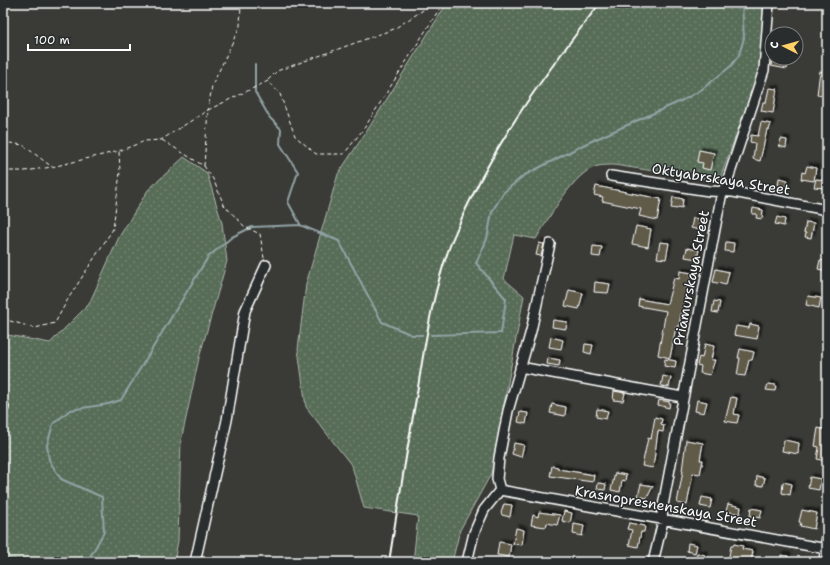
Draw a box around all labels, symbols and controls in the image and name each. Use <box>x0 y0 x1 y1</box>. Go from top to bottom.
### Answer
scale bar <box>28 26 130 52</box>
north arrow <box>764 26 804 66</box>
text: 100 m <box>34 32 70 48</box>
text: С <box>767 41 782 49</box>
street label: Oktyabrskaya Street <box>651 159 791 199</box>
street label: Priamurskaya Street <box>669 209 713 347</box>
street label: Krasnopresnenskaya Street <box>573 481 759 531</box>

